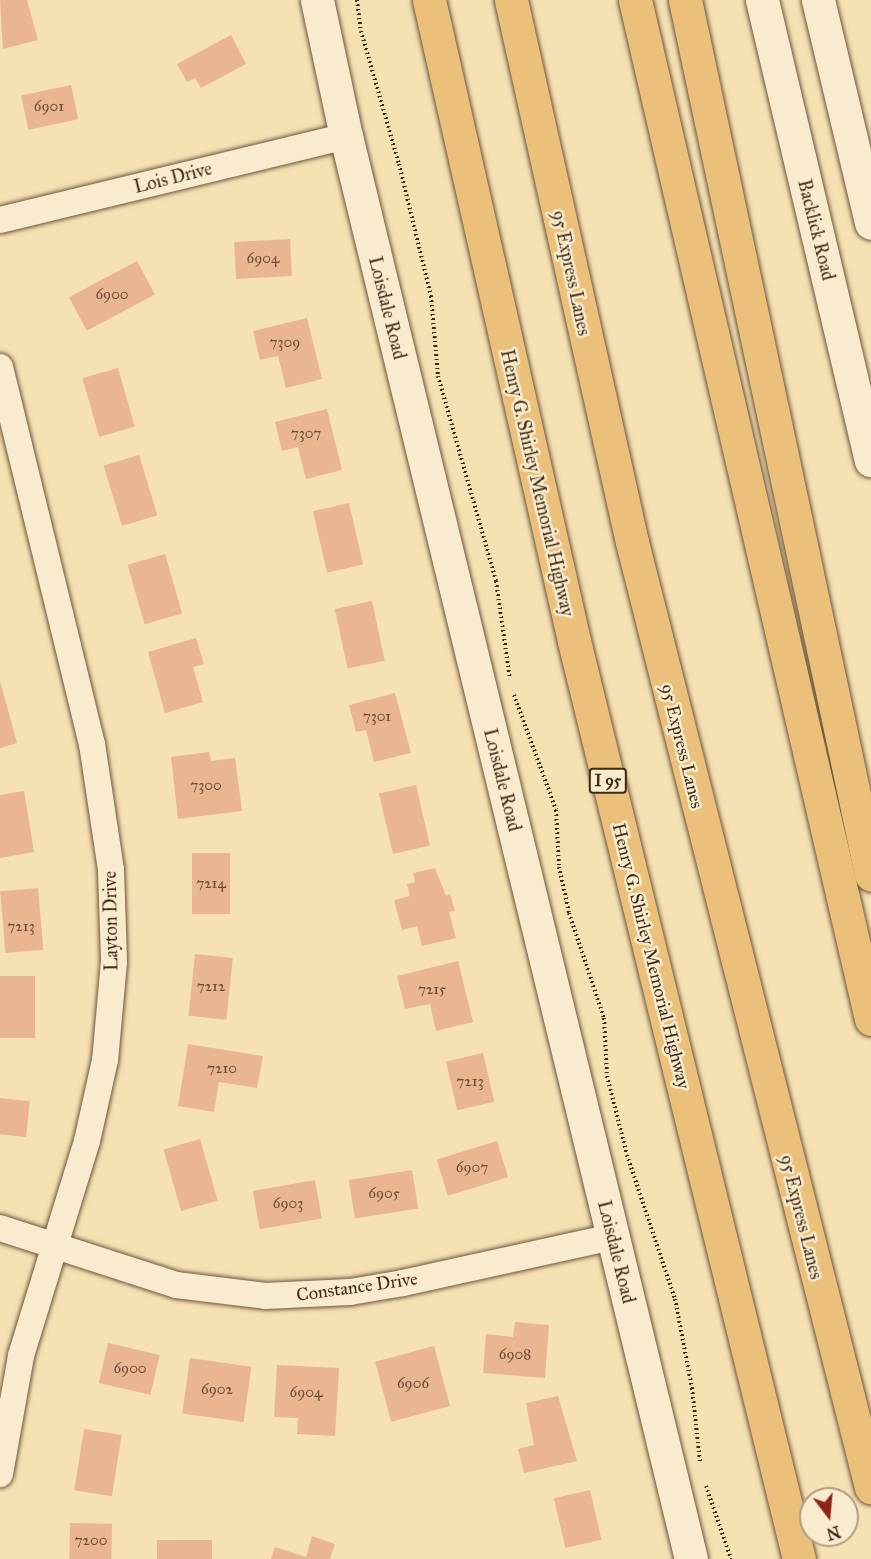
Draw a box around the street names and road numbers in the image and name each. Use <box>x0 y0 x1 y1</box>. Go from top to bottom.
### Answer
street label: Lois Drive <box>132 158 214 198</box>
street label: Backlick Road <box>793 177 839 283</box>
street label: 95 Express Lanes <box>547 208 595 338</box>
street label: Loisdale Road <box>364 254 410 362</box>
street label: Henry G. Shirley Memorial Highway <box>496 347 578 619</box>
street label: 95 Express Lanes <box>656 681 708 811</box>
street label: Loisdale Road <box>479 726 525 834</box>
road number: I 95 <box>588 768 628 794</box>
street label: Henry G. Shirley Memorial Highway <box>607 821 695 1091</box>
street label: Layton Drive <box>99 871 123 971</box>
street label: 95 Express Lanes <box>775 1152 827 1282</box>
street label: Loisdale Road <box>593 1198 639 1306</box>
street label: Constance Drive <box>295 1268 419 1306</box>

